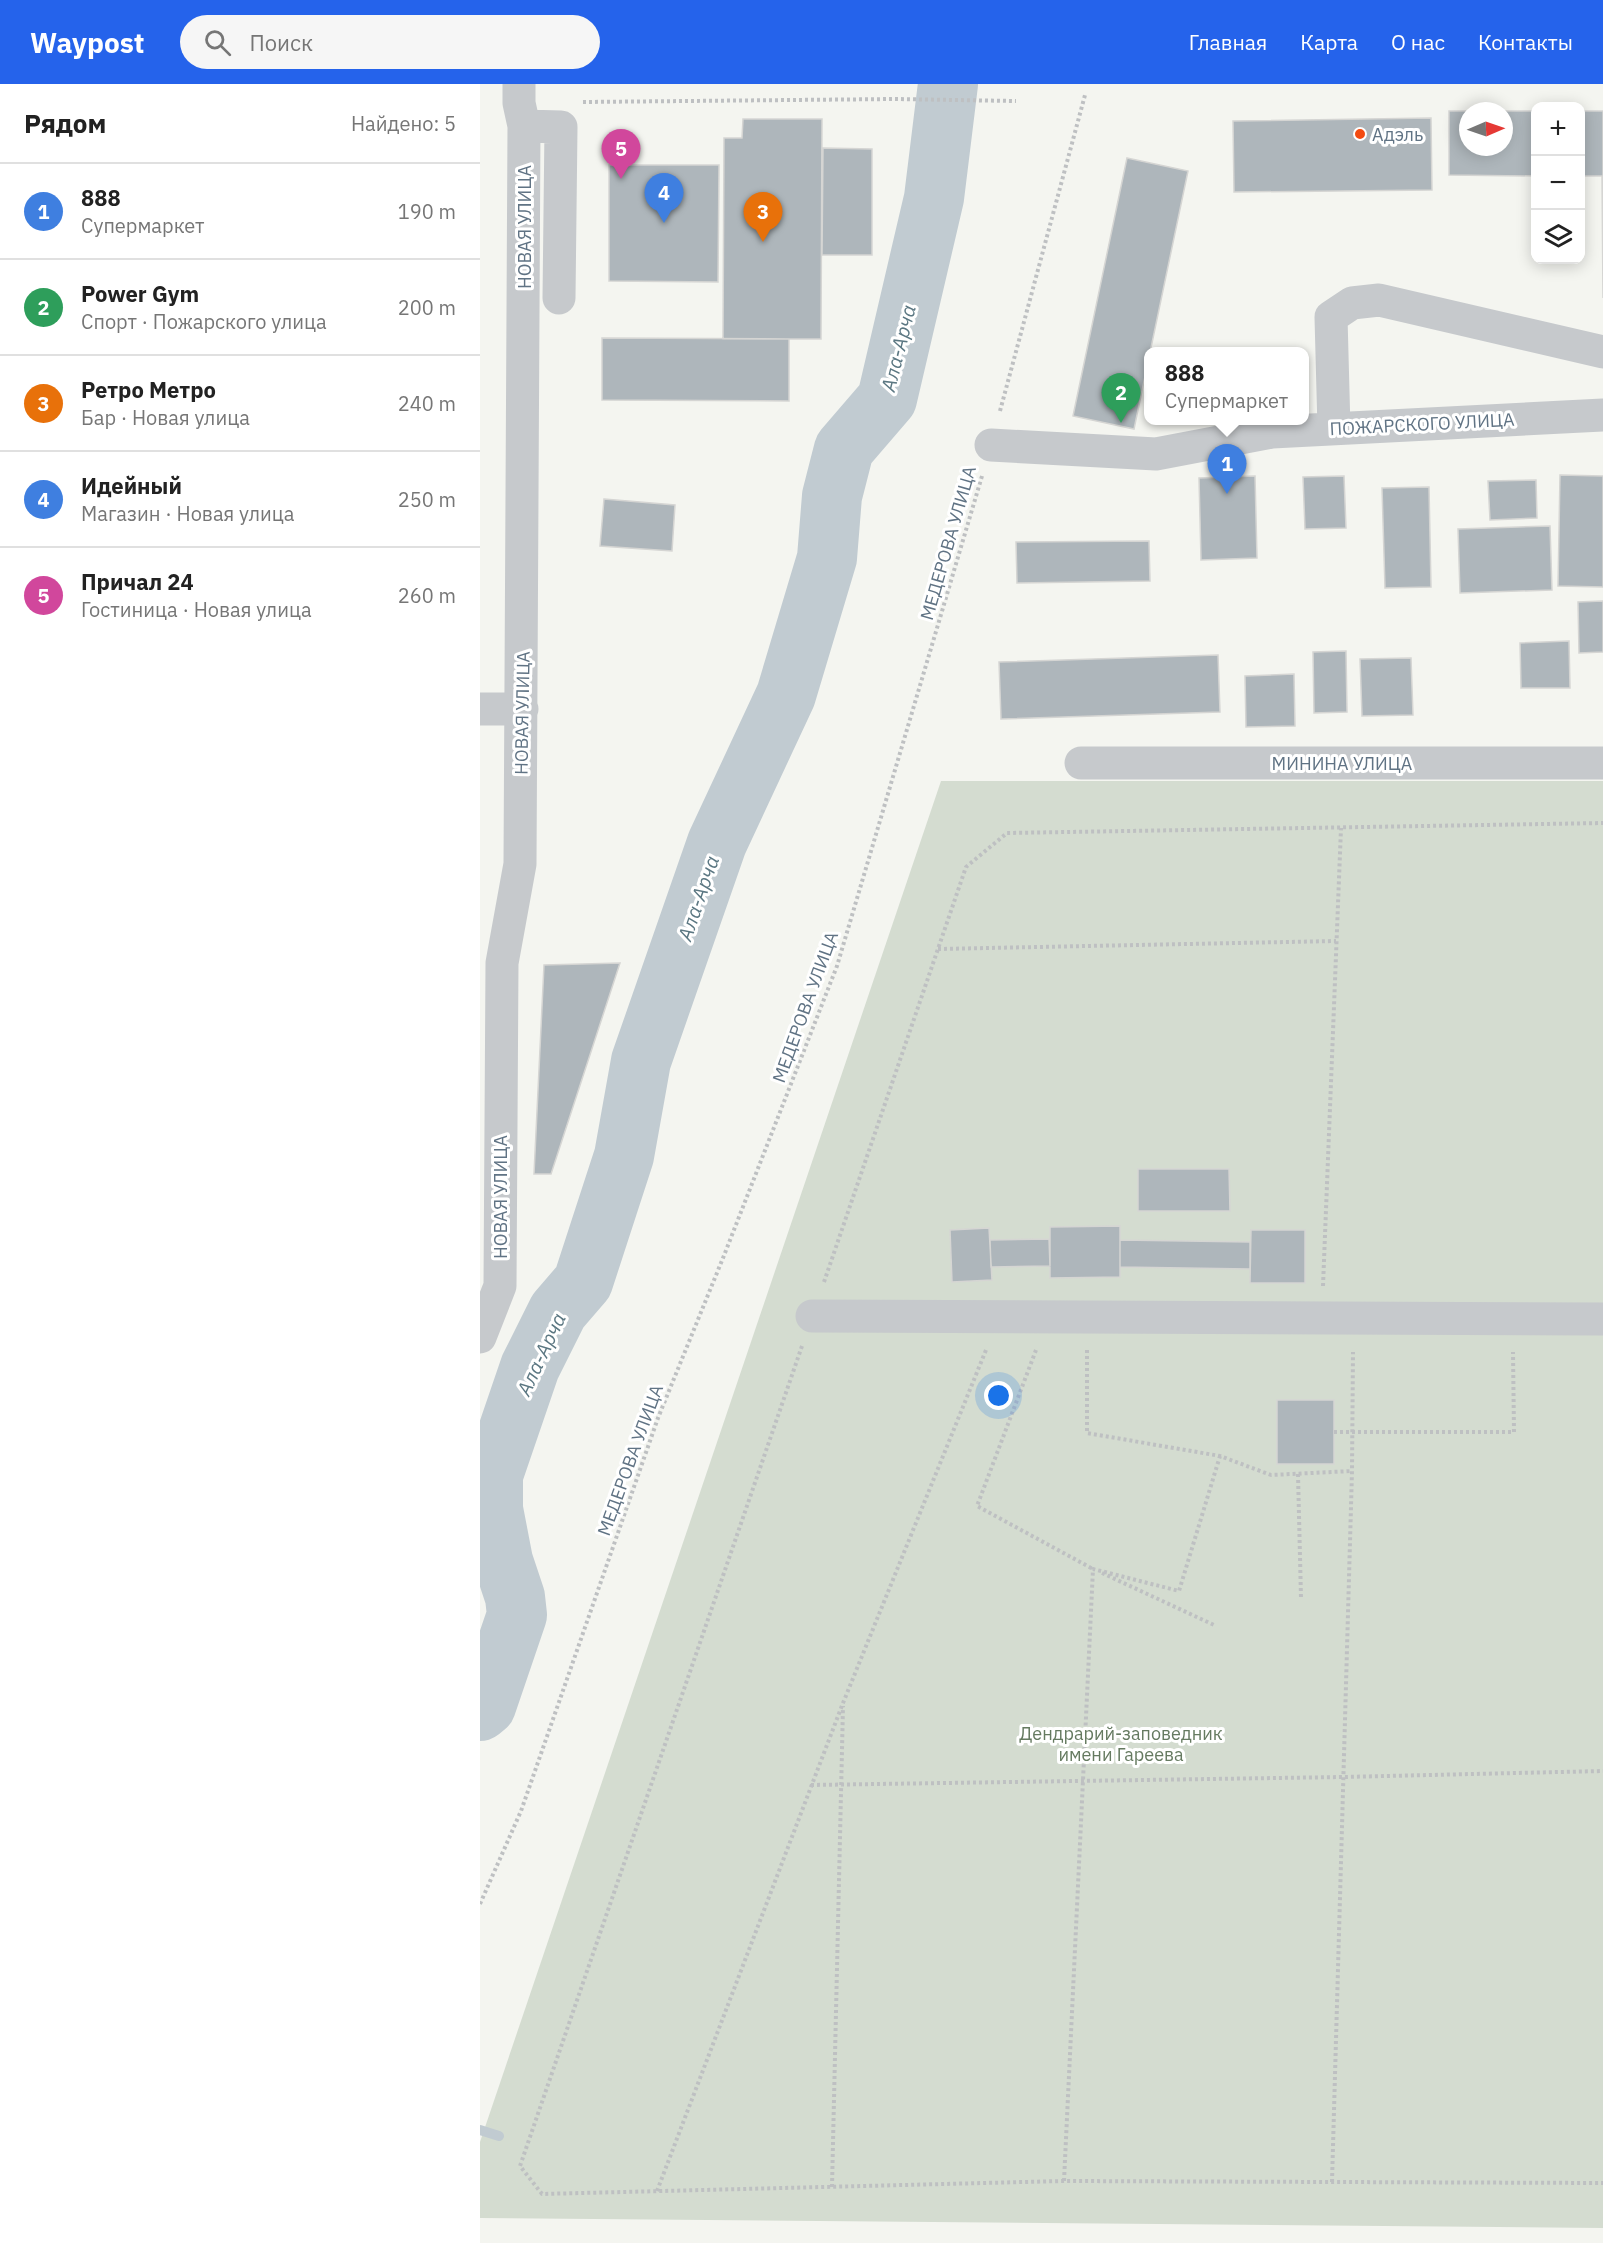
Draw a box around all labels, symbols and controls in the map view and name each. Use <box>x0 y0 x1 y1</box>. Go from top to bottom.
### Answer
search box <box>180 15 600 69</box>
text: Waypost <box>30 24 144 61</box>
icon: search <box>201 26 234 59</box>
text: Поиск <box>249 28 313 57</box>
text: Главная <box>1189 28 1267 56</box>
text: Карта <box>1300 28 1358 56</box>
text: О нас <box>1391 28 1445 56</box>
text: Контакты <box>1478 28 1573 56</box>
north arrow <box>1459 102 1513 156</box>
map controls <box>1531 102 1585 264</box>
button: + <box>1531 102 1585 156</box>
text: Рядом <box>24 106 106 140</box>
text: Найдено: 5 <box>351 110 456 137</box>
place label: Адэль <box>1372 123 1423 146</box>
marker: Адэль <box>1353 127 1367 141</box>
pin: 5 <box>602 130 640 179</box>
button: − <box>1531 156 1585 210</box>
street label: НОВАЯ УЛИЦА <box>513 165 536 289</box>
pin: 4 <box>644 174 684 223</box>
text: 888 <box>81 183 121 212</box>
pin: 3 <box>744 192 782 242</box>
text: 1 <box>38 198 50 225</box>
text: 190 m <box>398 198 456 225</box>
button: layers <box>1531 210 1585 264</box>
text: Супермаркет <box>81 212 204 239</box>
text: Power Gym <box>81 279 199 308</box>
text: 2 <box>38 294 50 321</box>
text: 200 m <box>398 294 456 321</box>
water label: Ала-Арча <box>874 302 922 395</box>
text: Спорт · Пожарского улица <box>81 308 327 335</box>
popup <box>1144 347 1309 425</box>
text: 888 <box>1165 358 1204 387</box>
pin: 2 <box>1102 374 1140 423</box>
text: Ретро Метро <box>81 375 216 404</box>
text: Супермаркет <box>1165 387 1288 414</box>
text: 3 <box>38 390 50 417</box>
text: 240 m <box>398 390 456 417</box>
text: Бар · Новая улица <box>81 404 250 431</box>
street label: ПОЖАРСКОГО УЛИЦА <box>1329 408 1515 440</box>
pin: 1 <box>1208 444 1246 494</box>
street label: МЕДЕРОВА УЛИЦА <box>915 463 981 623</box>
text: Идейный <box>81 471 182 500</box>
text: 4 <box>38 486 50 513</box>
text: 250 m <box>398 486 456 513</box>
text: Магазин · Новая улица <box>81 500 294 527</box>
text: Причал 24 <box>81 567 194 596</box>
text: 5 <box>38 582 50 609</box>
text: 260 m <box>398 582 456 609</box>
text: Гостиница · Новая улица <box>81 596 312 623</box>
street label: НОВАЯ УЛИЦА <box>509 650 535 775</box>
street label: МИНИНА УЛИЦА <box>1272 752 1413 775</box>
water label: Ала-Арча <box>671 852 725 945</box>
street label: МЕДЕРОВА УЛИЦА <box>767 928 843 1086</box>
street label: НОВАЯ УЛИЦА <box>489 1135 512 1259</box>
water label: Ала-Арча <box>510 1308 572 1401</box>
street label: МЕДЕРОВА УЛИЦА <box>592 1381 668 1539</box>
your location <box>984 1381 1013 1410</box>
park label: Дендрарий-заповедник имени Гареева <box>1019 1722 1223 1766</box>

